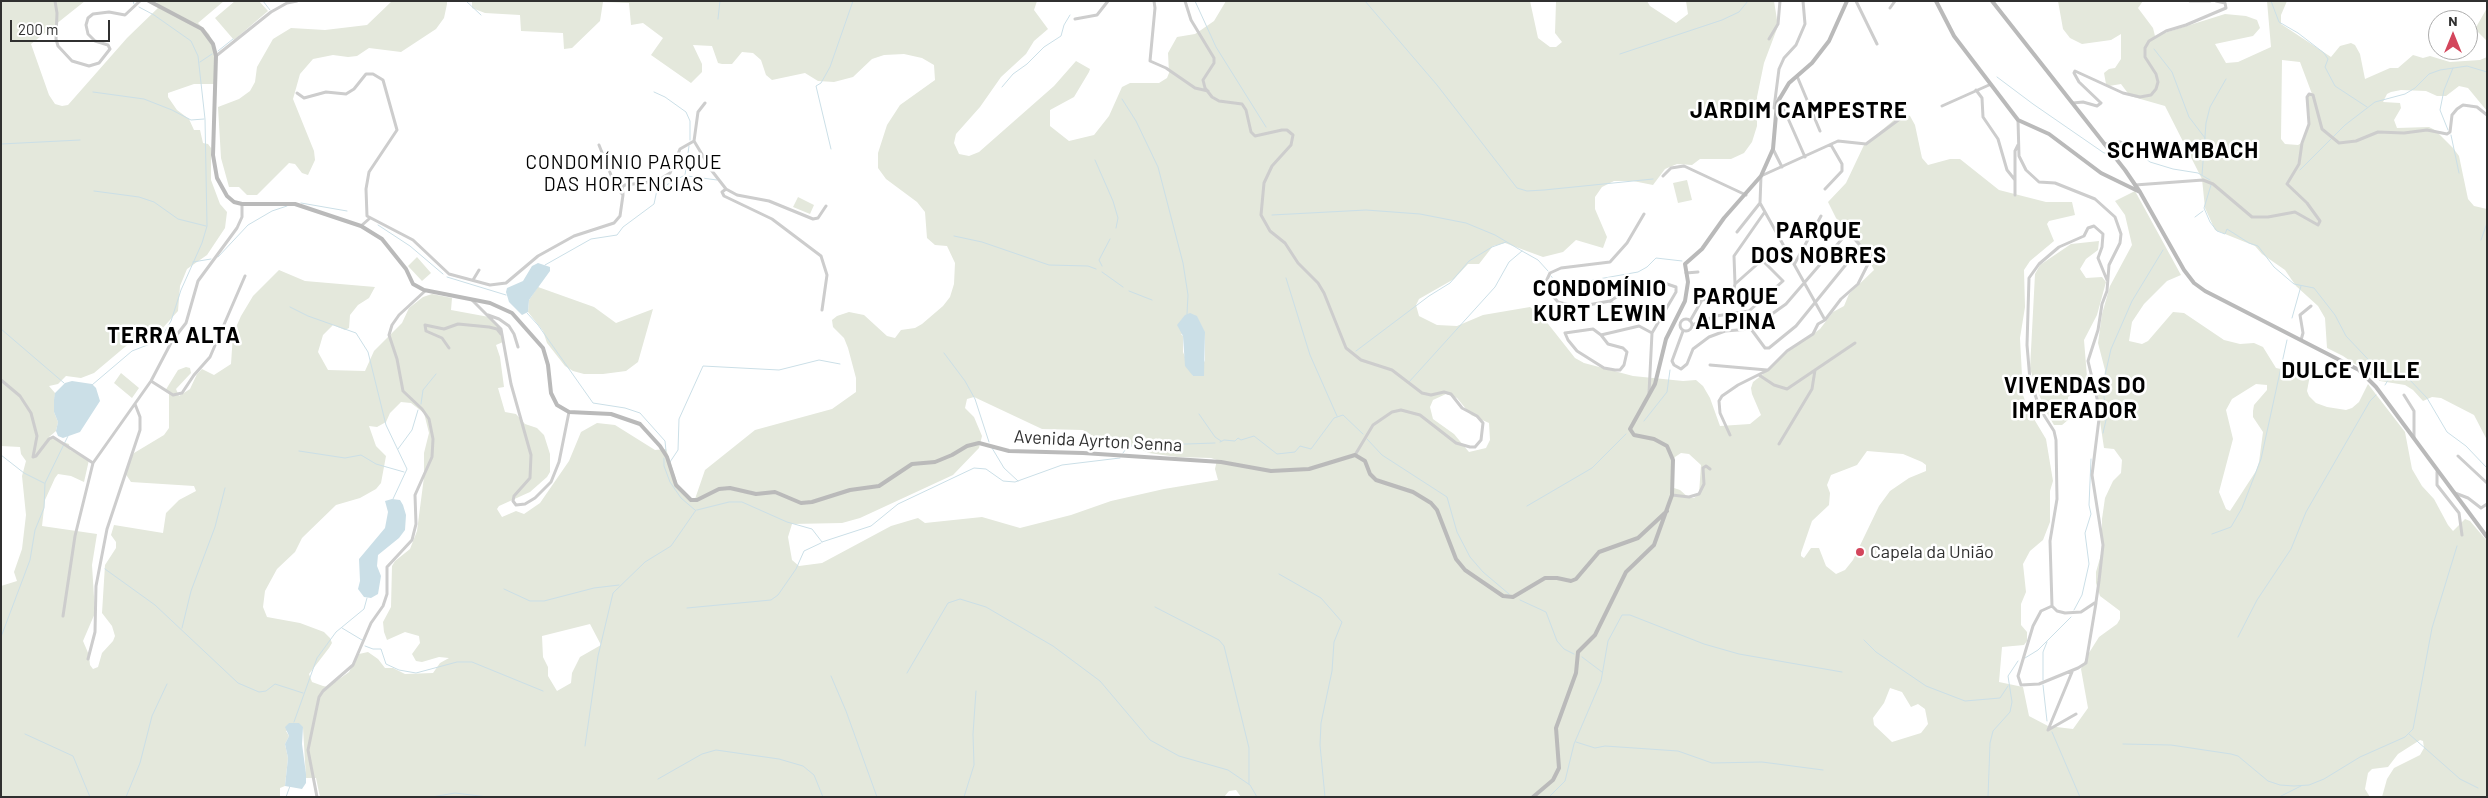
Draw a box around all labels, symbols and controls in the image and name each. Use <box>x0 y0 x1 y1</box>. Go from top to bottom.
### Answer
scale bar <box>12 10 112 42</box>
north arrow <box>2428 10 2478 60</box>
text: N <box>2448 12 2458 29</box>
text: 200 m <box>18 20 58 38</box>
district label: JARDIM CAMPESTRE <box>1688 98 1910 124</box>
district label: SCHWAMBACH <box>2106 138 2260 164</box>
district label: CONDOMÍNIO PARQUE DAS HORTENCIAS <box>523 152 725 196</box>
district label: PARQUE DOS NOBRES <box>1750 218 1888 270</box>
district label: CONDOMÍNIO KURT LEWIN <box>1532 276 1668 328</box>
district label: PARQUE ALPINA <box>1692 284 1780 336</box>
district label: TERRA ALTA <box>106 323 242 349</box>
district label: DULCE VILLE <box>2280 358 2422 384</box>
district label: VIVENDAS DO IMPERADOR <box>2002 373 2148 424</box>
street label: Avenida Ayrton Senna <box>1013 426 1183 456</box>
place label: Capela da União <box>1870 541 1994 563</box>
marker: Capela da União <box>1854 546 1866 558</box>

